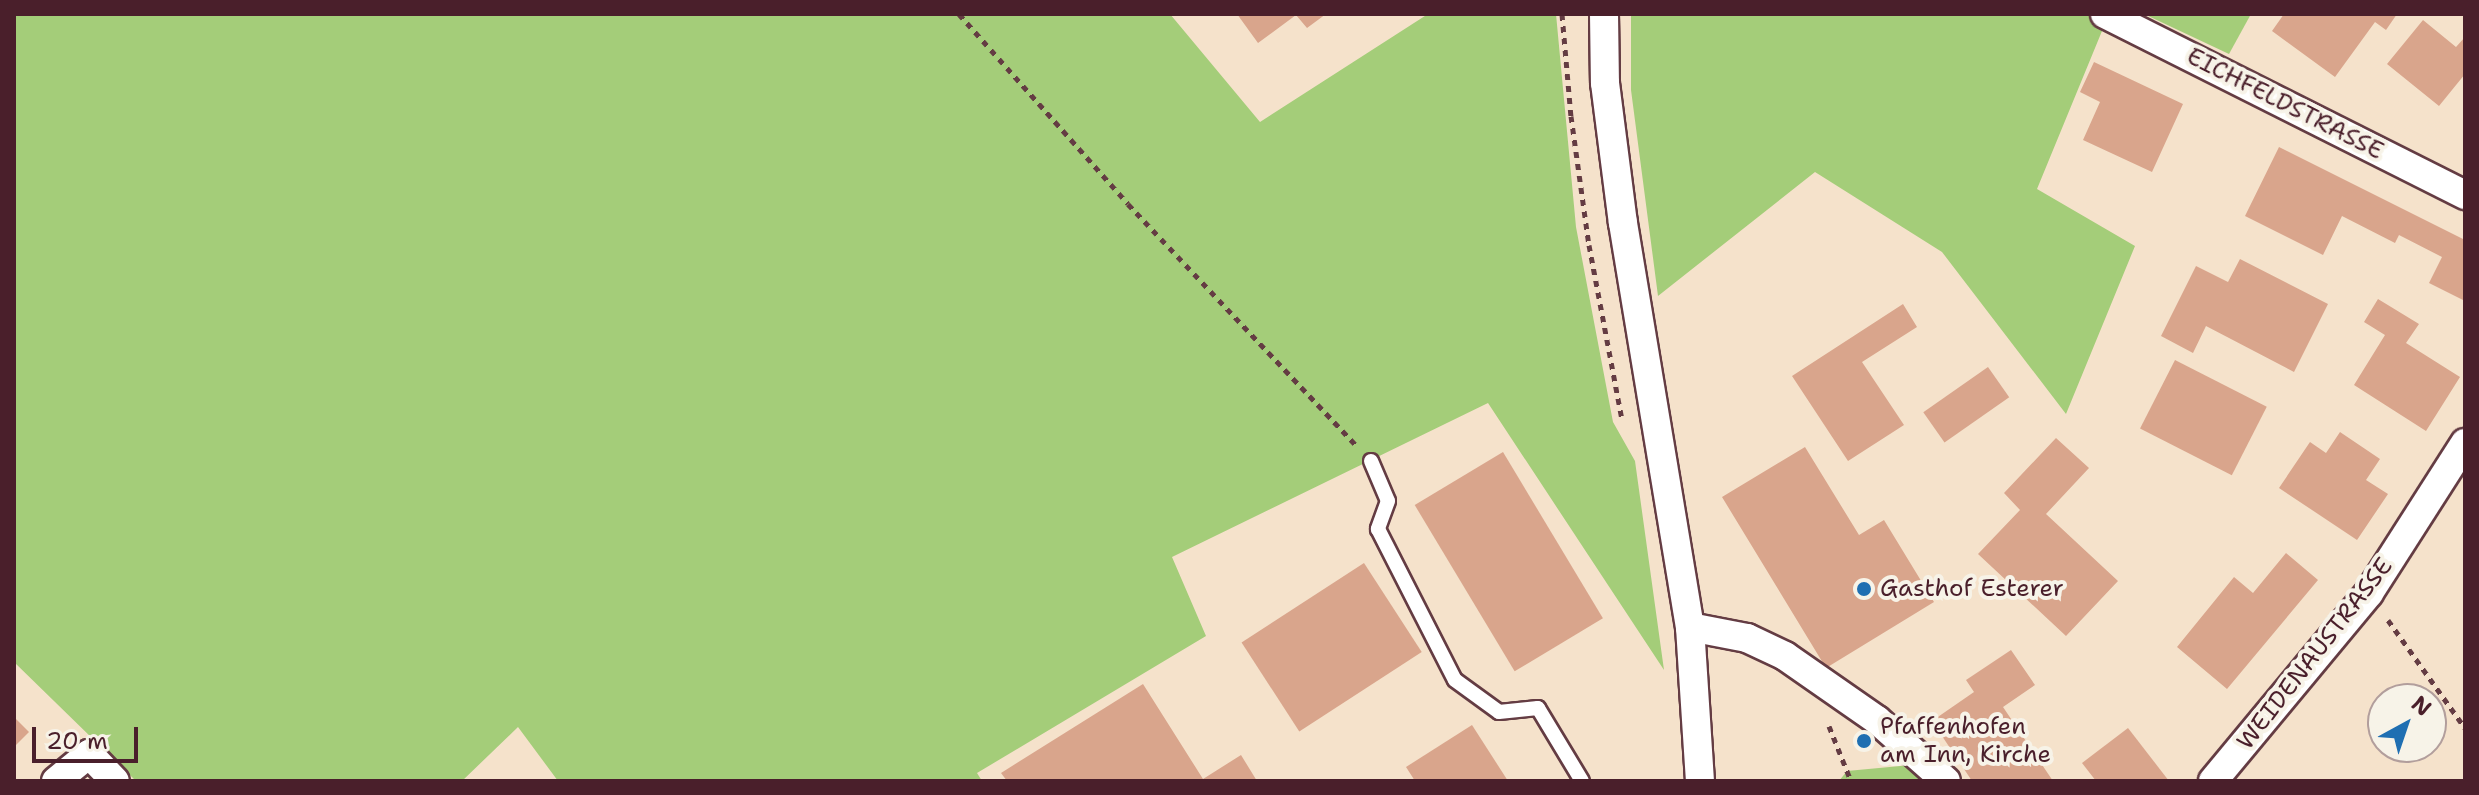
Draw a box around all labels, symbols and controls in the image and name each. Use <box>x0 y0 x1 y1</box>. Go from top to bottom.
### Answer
street label: EICHFELDSTRASSE <box>2182 42 2388 166</box>
street label: WEIDENAUSTRASSE <box>2231 552 2399 756</box>
place label: Gasthof Esterer <box>1880 575 2064 603</box>
marker: Gasthof Esterer <box>1855 580 1873 598</box>
north arrow <box>2367 683 2447 763</box>
text: N <box>2405 689 2437 722</box>
scale bar <box>36 711 142 761</box>
place label: Pfaffenhofen am Inn, Kirche <box>1880 713 2051 769</box>
text: 20 m <box>46 725 108 757</box>
marker: Pfaffenhofen am Inn, Kirche <box>1855 732 1873 750</box>

